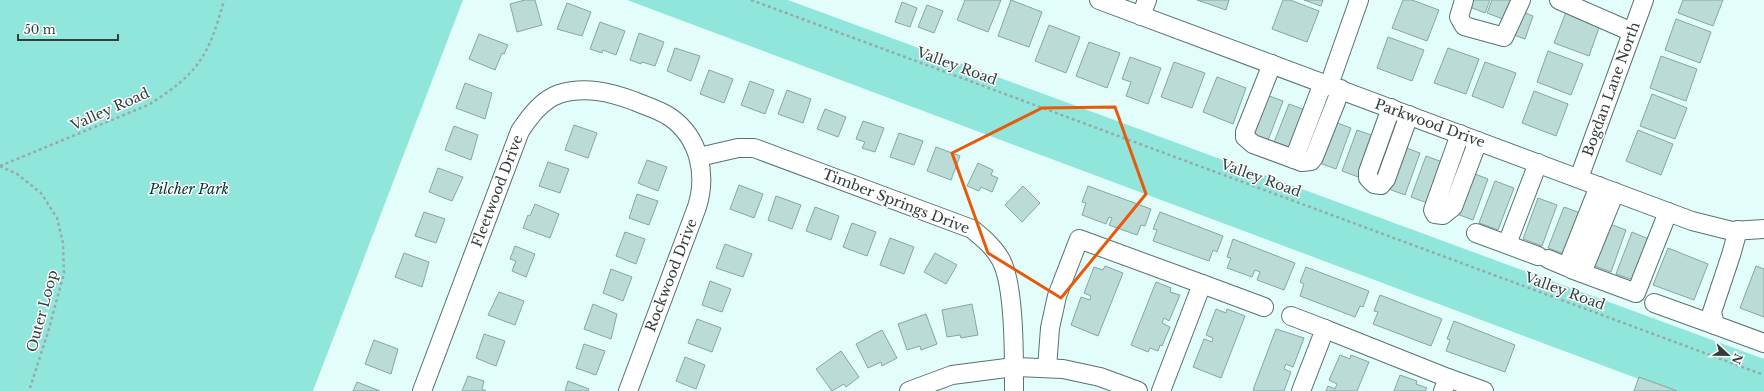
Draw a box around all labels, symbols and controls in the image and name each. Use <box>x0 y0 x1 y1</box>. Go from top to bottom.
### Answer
scale bar <box>18 16 118 42</box>
street label: Bogdan Lane North <box>1578 19 1644 159</box>
text: 50 m <box>24 22 56 37</box>
street label: Valley Road <box>913 43 1000 89</box>
street label: Valley Road <box>67 83 153 135</box>
street label: Parkwood Drive <box>1372 95 1488 151</box>
street label: Fleetwood Drive <box>467 132 527 250</box>
street label: Valley Road <box>1217 155 1304 201</box>
street label: Timber Springs Drive <box>820 165 972 237</box>
park label: Pilcher Park <box>148 180 229 198</box>
street label: Rockwood Drive <box>641 216 701 334</box>
street label: Outer Loop <box>22 268 62 354</box>
street label: Valley Road <box>1521 268 1608 314</box>
north arrow <box>1708 335 1748 375</box>
text: N <box>1729 351 1746 367</box>

